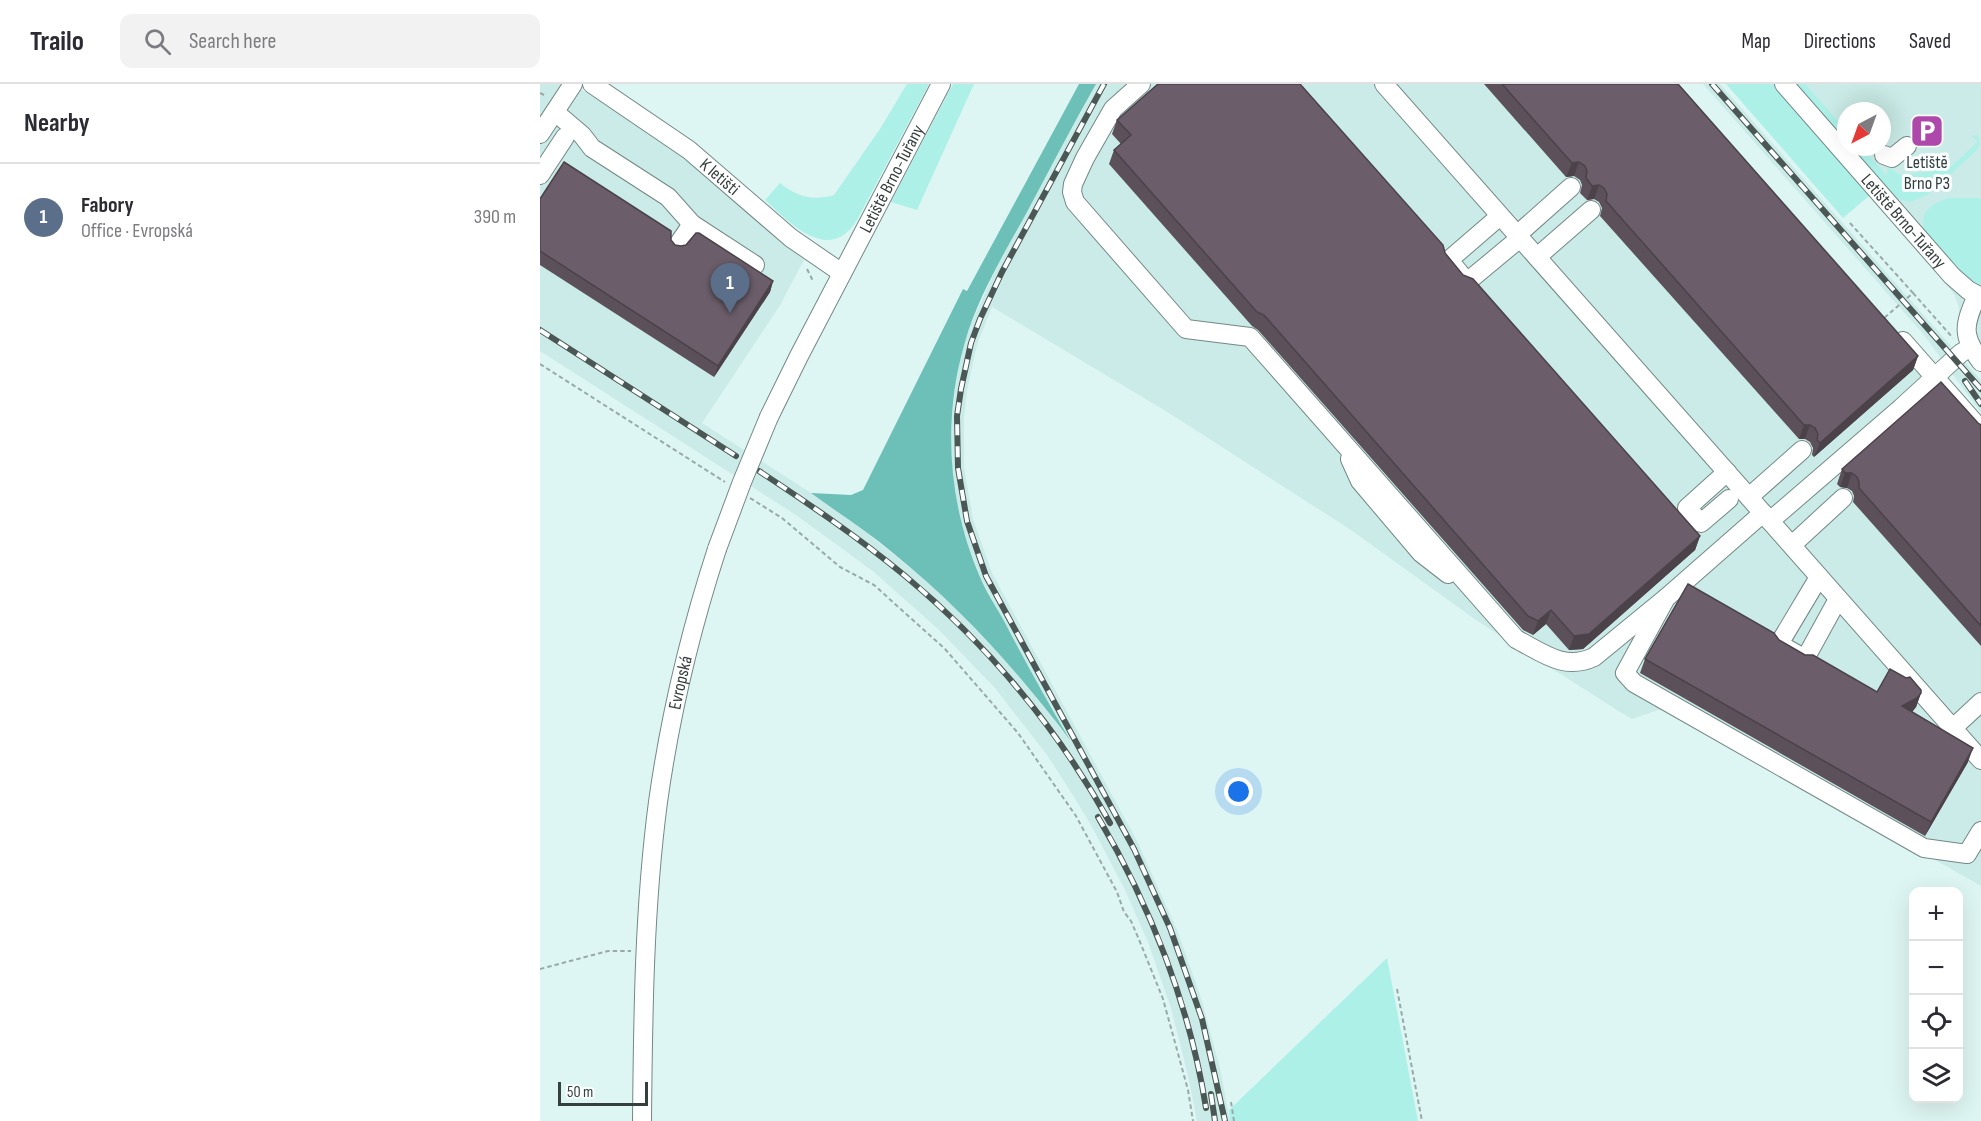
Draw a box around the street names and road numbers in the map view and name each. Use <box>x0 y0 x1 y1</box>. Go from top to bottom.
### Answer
street label: Letiště Brno-Tuřany <box>855 121 928 236</box>
street label: K letišti <box>696 154 744 199</box>
street label: Letiště Brno-Tuřany <box>1857 169 1951 273</box>
street label: Evropská <box>664 654 696 711</box>

